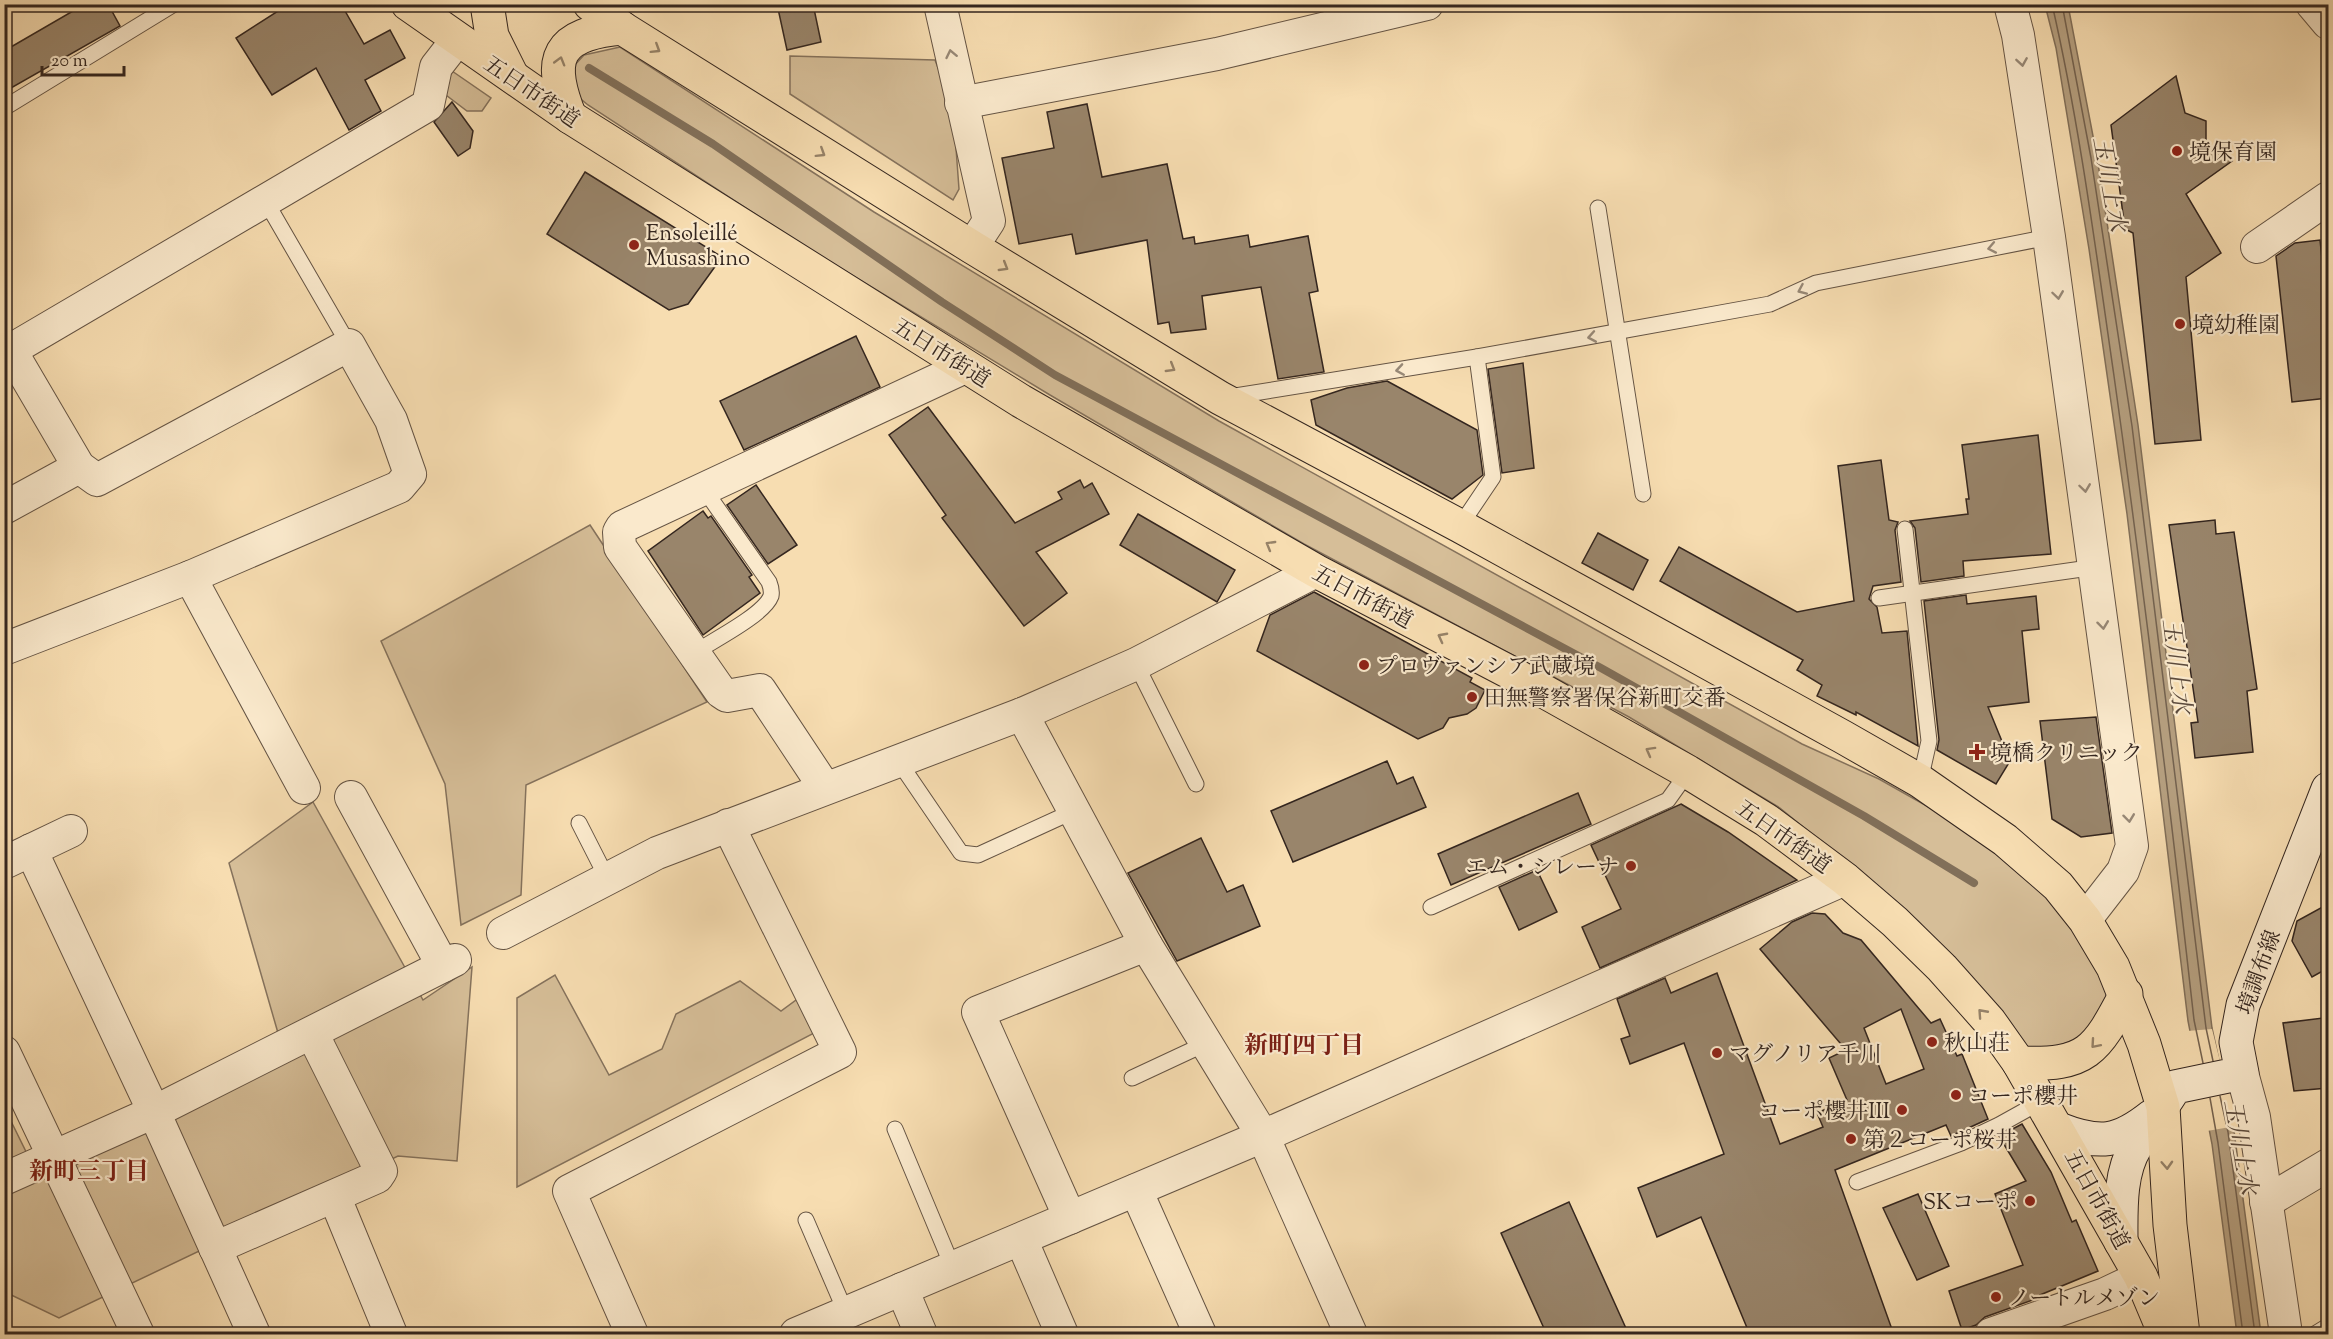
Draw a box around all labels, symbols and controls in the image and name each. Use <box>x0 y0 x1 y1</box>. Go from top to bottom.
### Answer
scale bar <box>42 39 124 77</box>
one-way arrow <box>649 42 660 53</box>
text: 20 m <box>51 49 88 75</box>
street label: 五日市街道 <box>476 49 585 138</box>
one-way arrow <box>945 49 958 59</box>
one-way arrow <box>553 56 565 67</box>
one-way arrow <box>2015 57 2027 66</box>
water label: 玉川上水 <box>2083 134 2133 237</box>
place label: 境保育園 <box>2189 138 2277 170</box>
marker: 境保育園 <box>2170 144 2184 158</box>
one-way arrow <box>815 145 825 157</box>
place label: Ensoleillé Musashino <box>646 219 750 276</box>
marker: Ensoleillé Musashino <box>627 238 641 252</box>
one-way arrow <box>1987 241 1997 254</box>
one-way arrow <box>998 259 1008 271</box>
one-way arrow <box>1797 282 1808 294</box>
one-way arrow <box>2051 290 2063 299</box>
place label: 境幼稚園 <box>2192 311 2280 343</box>
street label: 五日市街道 <box>885 312 996 397</box>
marker: 境幼稚園 <box>2173 317 2187 331</box>
one-way arrow <box>1587 330 1597 343</box>
one-way arrow <box>1165 361 1175 373</box>
one-way arrow <box>1395 363 1404 375</box>
one-way arrow <box>2078 483 2090 492</box>
one-way arrow <box>1266 541 1276 552</box>
street label: 五日市街道 <box>1306 559 1418 639</box>
water label: 玉川上水 <box>2152 617 2198 718</box>
one-way arrow <box>2097 620 2109 629</box>
one-way arrow <box>1438 633 1448 644</box>
place label: プロヴァンシア武蔵境 <box>1376 652 1595 684</box>
marker: プロヴァンシア武蔵境 <box>1357 658 1371 672</box>
place label: 田無警察署保谷新町交番 <box>1484 684 1726 716</box>
marker: 田無警察署保谷新町交番 <box>1465 690 1479 704</box>
place label: 境橋クリニック <box>1990 739 2143 771</box>
marker: 境橋クリニック <box>1968 743 1986 761</box>
one-way arrow <box>1646 747 1656 758</box>
street label: 五日市街道 <box>1728 794 1837 883</box>
one-way arrow <box>2122 813 2134 823</box>
place label: エム・シレーナ <box>1466 853 1619 885</box>
marker: エム・シレーナ <box>1624 859 1638 873</box>
street label: 境調布線 <box>2231 926 2291 1020</box>
one-way arrow <box>1978 1010 1989 1020</box>
place label: 秋山荘 <box>1944 1029 2010 1061</box>
district label: 新町四丁目 <box>1244 1030 1364 1064</box>
marker: 秋山荘 <box>1925 1035 1939 1049</box>
one-way arrow <box>2091 1037 2102 1048</box>
place label: マグノリア千川 <box>1729 1040 1882 1072</box>
marker: マグノリア千川 <box>1710 1046 1724 1060</box>
place label: コーポ櫻井 <box>1968 1082 2078 1114</box>
marker: コーポ櫻井 <box>1949 1088 1963 1102</box>
place label: コーポ櫻井III <box>1758 1097 1890 1129</box>
water label: 玉川上水 <box>2214 1097 2264 1200</box>
marker: コーポ櫻井III <box>1895 1103 1909 1117</box>
place label: 第２コーポ桜井 <box>1863 1126 2017 1158</box>
marker: 第２コーポ桜井 <box>1844 1132 1858 1146</box>
street label: 五日市街道 <box>2055 1145 2136 1256</box>
district label: 新町三丁目 <box>29 1156 149 1190</box>
one-way arrow <box>2161 1161 2174 1170</box>
place label: SKコーポ <box>1923 1188 2018 1220</box>
marker: SKコーポ <box>2023 1194 2037 1208</box>
place label: ノートルメゾン <box>2008 1284 2160 1316</box>
marker: ノートルメゾン <box>1989 1290 2003 1304</box>

